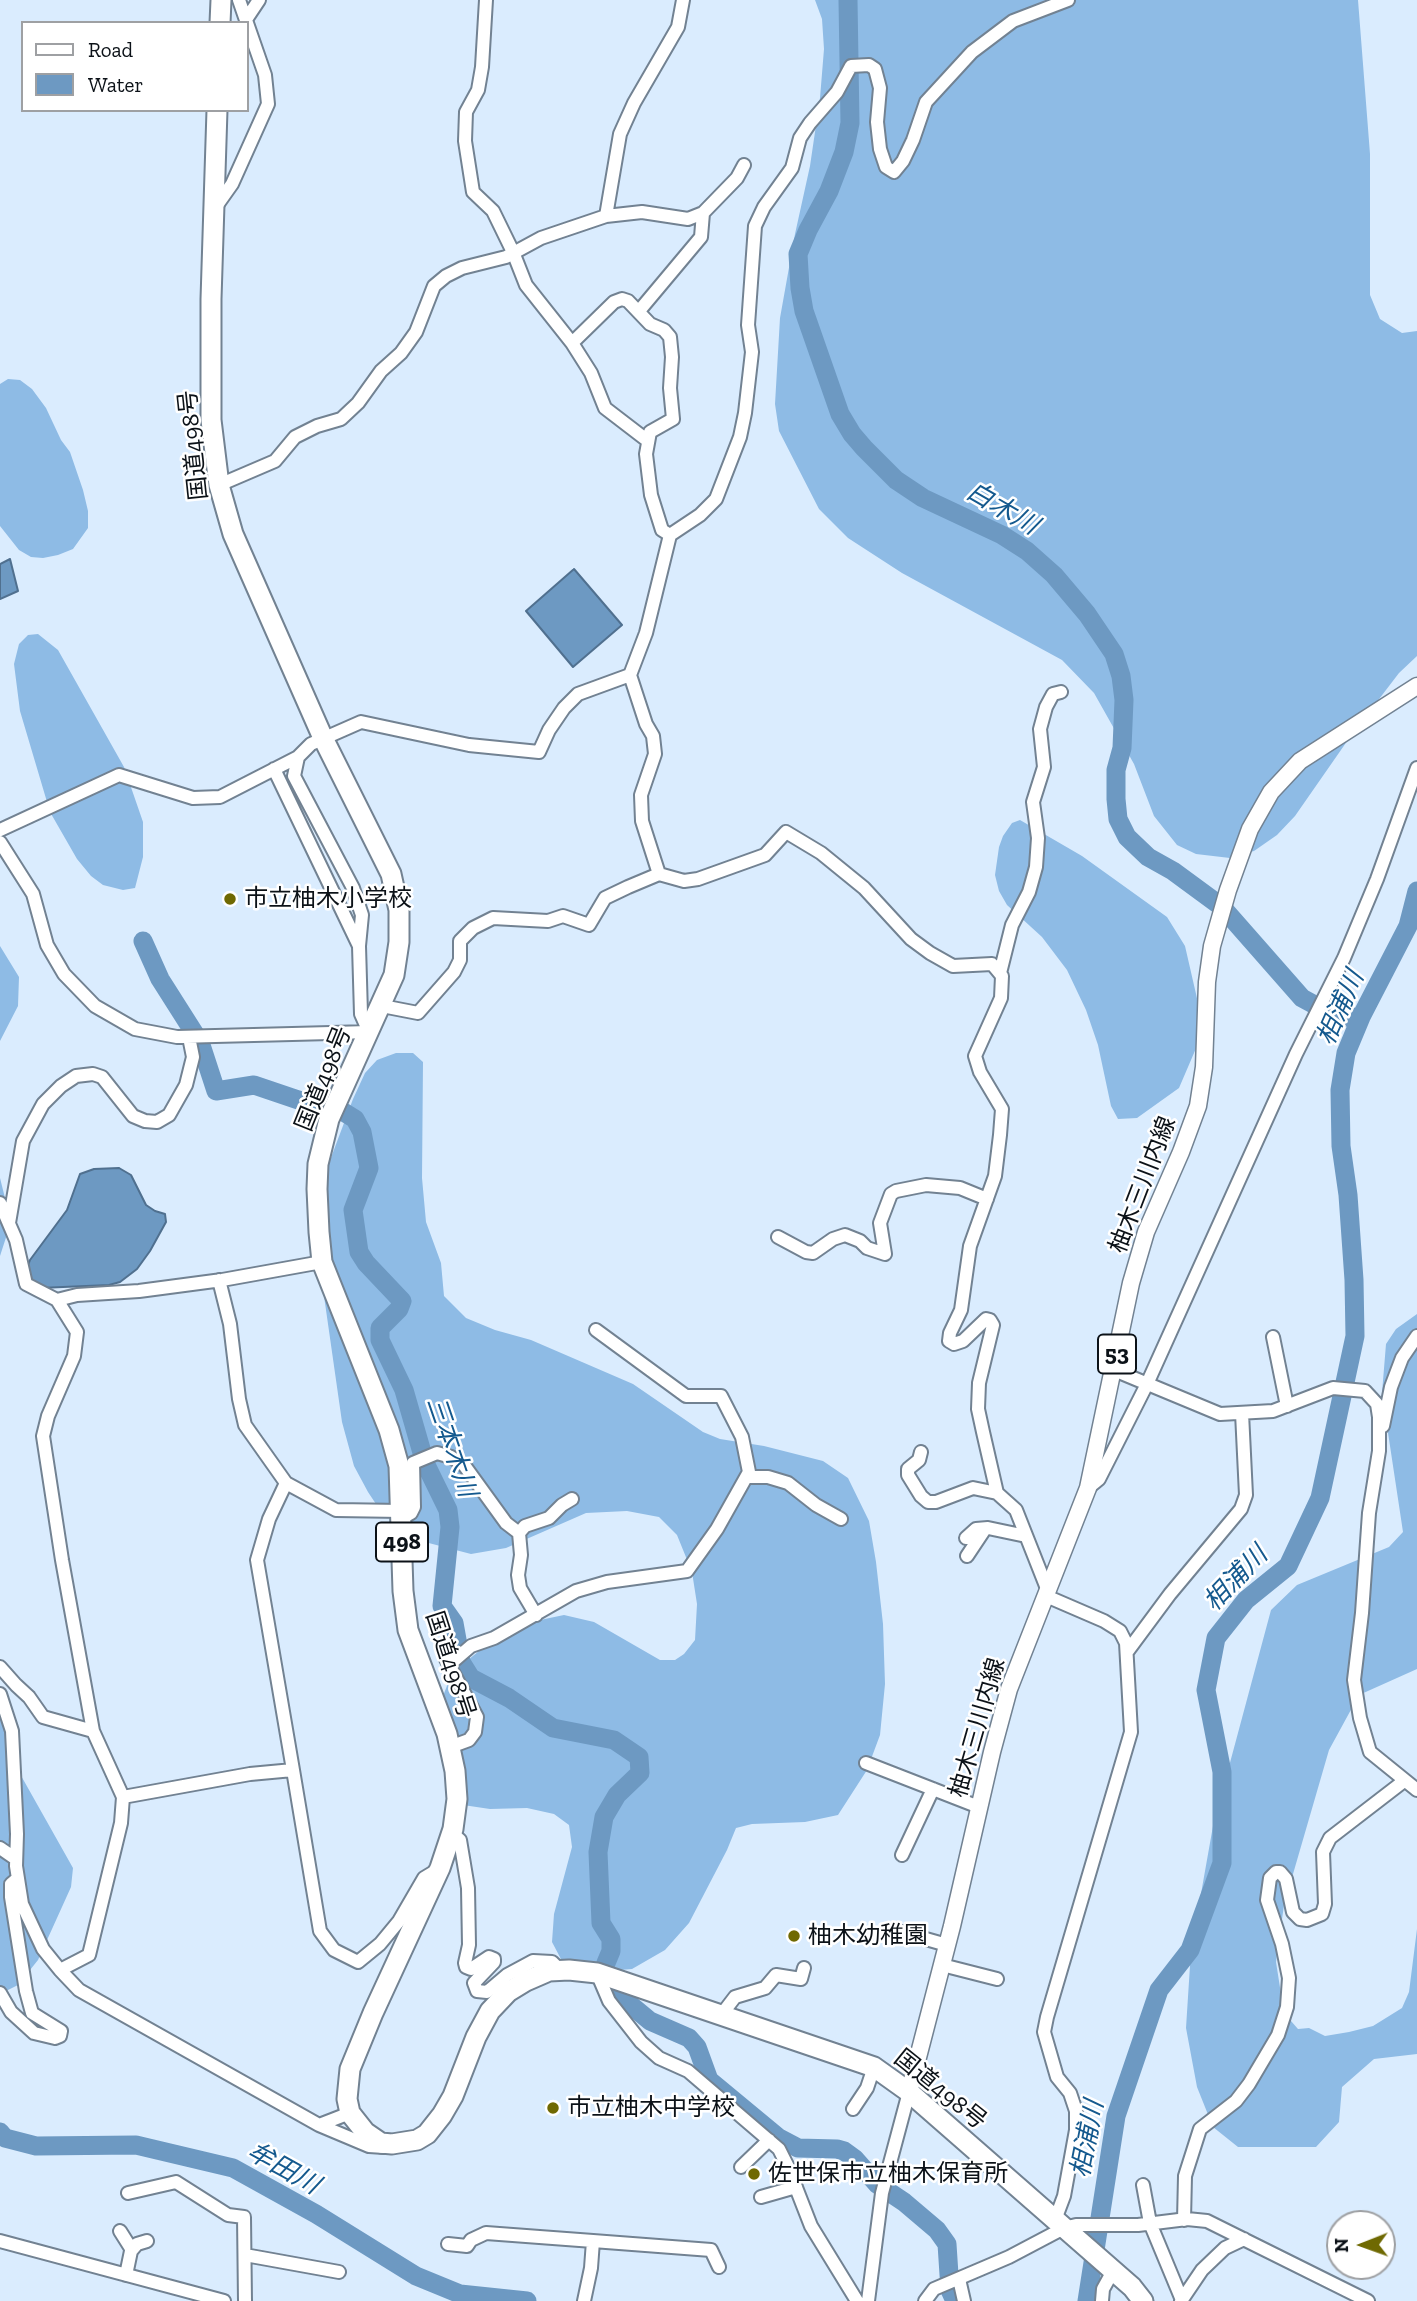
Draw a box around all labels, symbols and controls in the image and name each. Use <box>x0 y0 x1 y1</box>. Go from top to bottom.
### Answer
legend <box>21 21 248 112</box>
text: Road <box>88 37 133 62</box>
text: Water <box>88 72 143 97</box>
street label: 国道498号 <box>174 389 214 501</box>
water label: 白木川 <box>960 476 1044 542</box>
place label: 市立柚木小学校 <box>244 885 412 913</box>
marker: 市立柚木小学校 <box>222 891 238 907</box>
water label: 相浦川 <box>1311 966 1371 1050</box>
street label: 国道498号 <box>290 1022 358 1136</box>
street label: 柚木三川内線 <box>1104 1113 1182 1257</box>
road number: 53 <box>1098 1334 1136 1373</box>
water label: 三本木川 <box>419 1393 483 1501</box>
road number: 498 <box>376 1522 428 1562</box>
water label: 相浦川 <box>1198 1540 1274 1618</box>
street label: 国道498号 <box>419 1608 481 1722</box>
street label: 柚木三川内線 <box>944 1655 1012 1801</box>
place label: 柚木幼稚園 <box>808 1922 928 1950</box>
marker: 柚木幼稚園 <box>786 1928 802 1944</box>
street label: 国道498号 <box>888 2044 992 2136</box>
place label: 市立柚木中学校 <box>567 2094 735 2122</box>
water label: 相浦川 <box>1065 2098 1111 2180</box>
marker: 市立柚木中学校 <box>545 2100 561 2116</box>
water label: 牟田川 <box>241 2136 325 2202</box>
place label: 佐世保市立柚木保育所 <box>768 2160 1008 2188</box>
marker: 佐世保市立柚木保育所 <box>746 2166 762 2182</box>
north arrow <box>1326 2210 1396 2280</box>
text: N <box>1330 2238 1353 2253</box>

